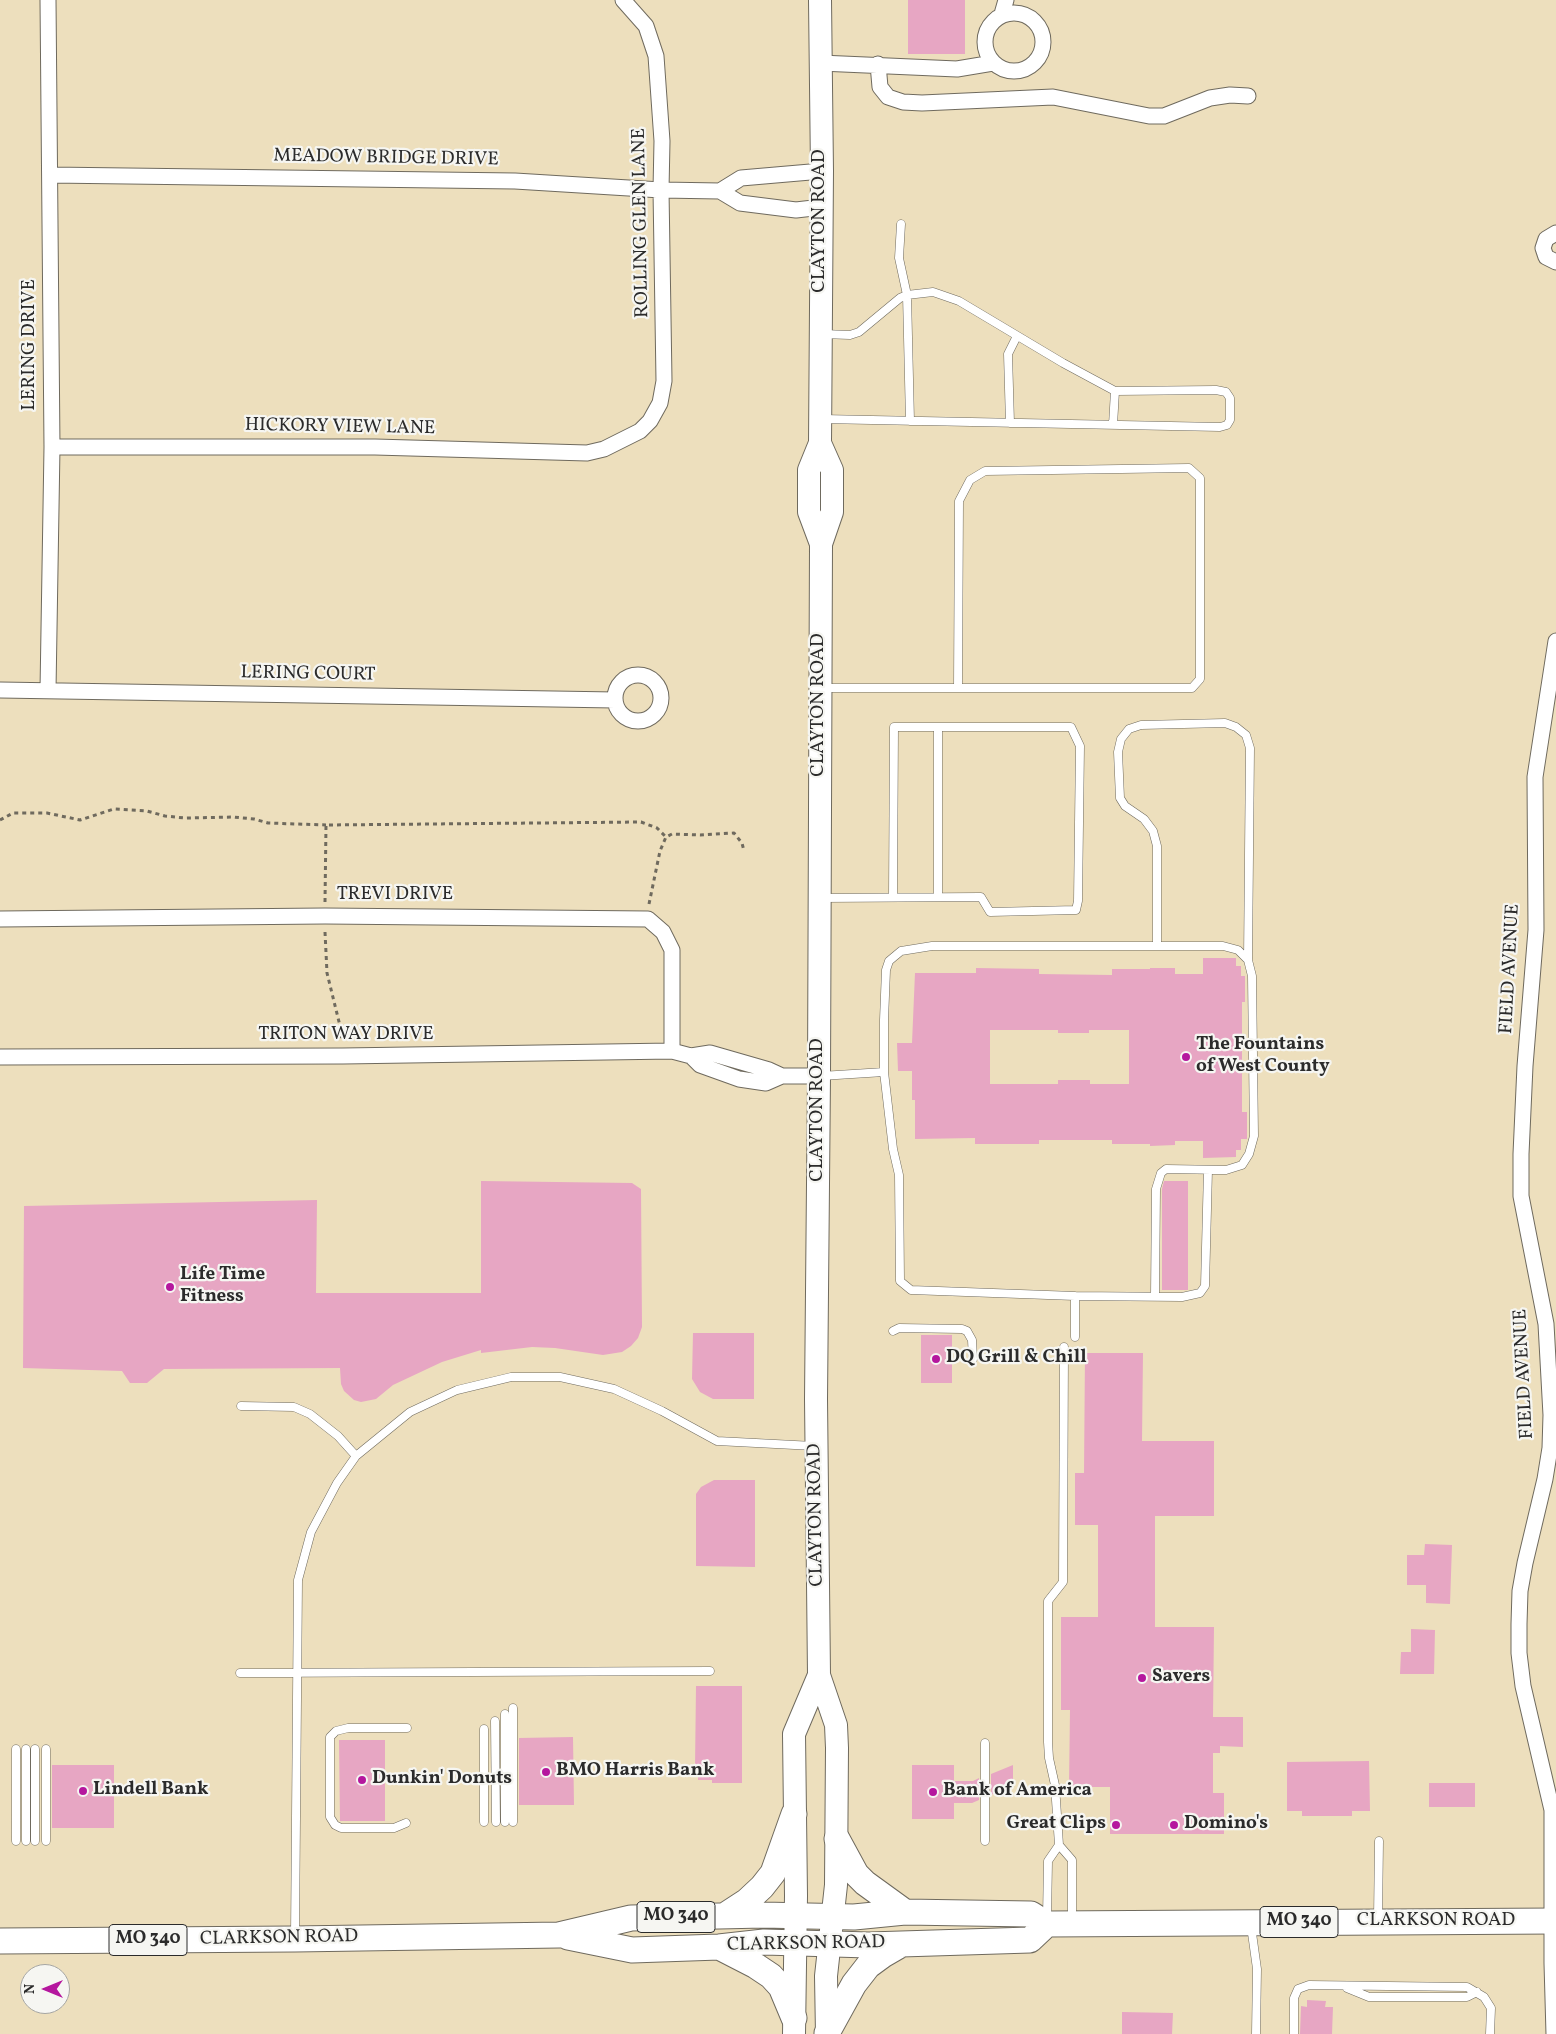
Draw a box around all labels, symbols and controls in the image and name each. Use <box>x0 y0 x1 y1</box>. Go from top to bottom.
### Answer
street label: ROLLING GLEN LANE <box>629 128 655 318</box>
street label: MEADOW BRIDGE DRIVE <box>273 146 499 172</box>
street label: CLAYTON ROAD <box>810 149 832 293</box>
street label: LERING DRIVE <box>20 279 42 411</box>
street label: HICKORY VIEW LANE <box>245 415 435 441</box>
street label: CLAYTON ROAD <box>809 633 831 777</box>
street label: LERING COURT <box>240 662 376 688</box>
street label: TREVI DRIVE <box>337 885 453 907</box>
street label: FIELD AVENUE <box>1496 903 1526 1035</box>
street label: TRITON WAY DRIVE <box>258 1025 434 1047</box>
place label: The Fountains of West County <box>1196 1035 1330 1079</box>
street label: CLAYTON ROAD <box>808 1038 830 1182</box>
marker: The Fountains of West County <box>1180 1051 1192 1063</box>
place label: Life Time Fitness <box>180 1265 265 1309</box>
marker: Life Time Fitness <box>164 1281 176 1293</box>
street label: FIELD AVENUE <box>1510 1308 1540 1440</box>
place label: DQ Grill & Chill <box>946 1348 1087 1370</box>
marker: DQ Grill & Chill <box>930 1353 942 1365</box>
street label: CLAYTON ROAD <box>804 1443 830 1587</box>
place label: Savers <box>1152 1667 1210 1689</box>
marker: Savers <box>1136 1672 1148 1684</box>
place label: BMO Harris Bank <box>556 1761 714 1783</box>
marker: BMO Harris Bank <box>540 1766 552 1778</box>
place label: Dunkin' Donuts <box>372 1769 512 1791</box>
marker: Dunkin' Donuts <box>356 1774 368 1786</box>
place label: Lindell Bank <box>93 1780 209 1802</box>
place label: Bank of America <box>943 1781 1092 1803</box>
marker: Lindell Bank <box>77 1785 89 1797</box>
marker: Bank of America <box>927 1786 939 1798</box>
place label: Great Clips <box>1006 1814 1106 1836</box>
place label: Domino's <box>1184 1814 1268 1836</box>
marker: Great Clips <box>1110 1819 1122 1831</box>
marker: Domino's <box>1168 1819 1180 1831</box>
road number: MO 340 <box>637 1901 715 1932</box>
road number: MO 340 <box>1260 1906 1338 1938</box>
street label: CLARKSON ROAD <box>1357 1911 1515 1933</box>
road number: MO 340 <box>109 1924 187 1956</box>
street label: CLARKSON ROAD <box>200 1926 358 1952</box>
street label: CLARKSON ROAD <box>727 1932 885 1958</box>
north arrow <box>20 1964 70 2014</box>
text: N <box>21 1984 40 1994</box>

